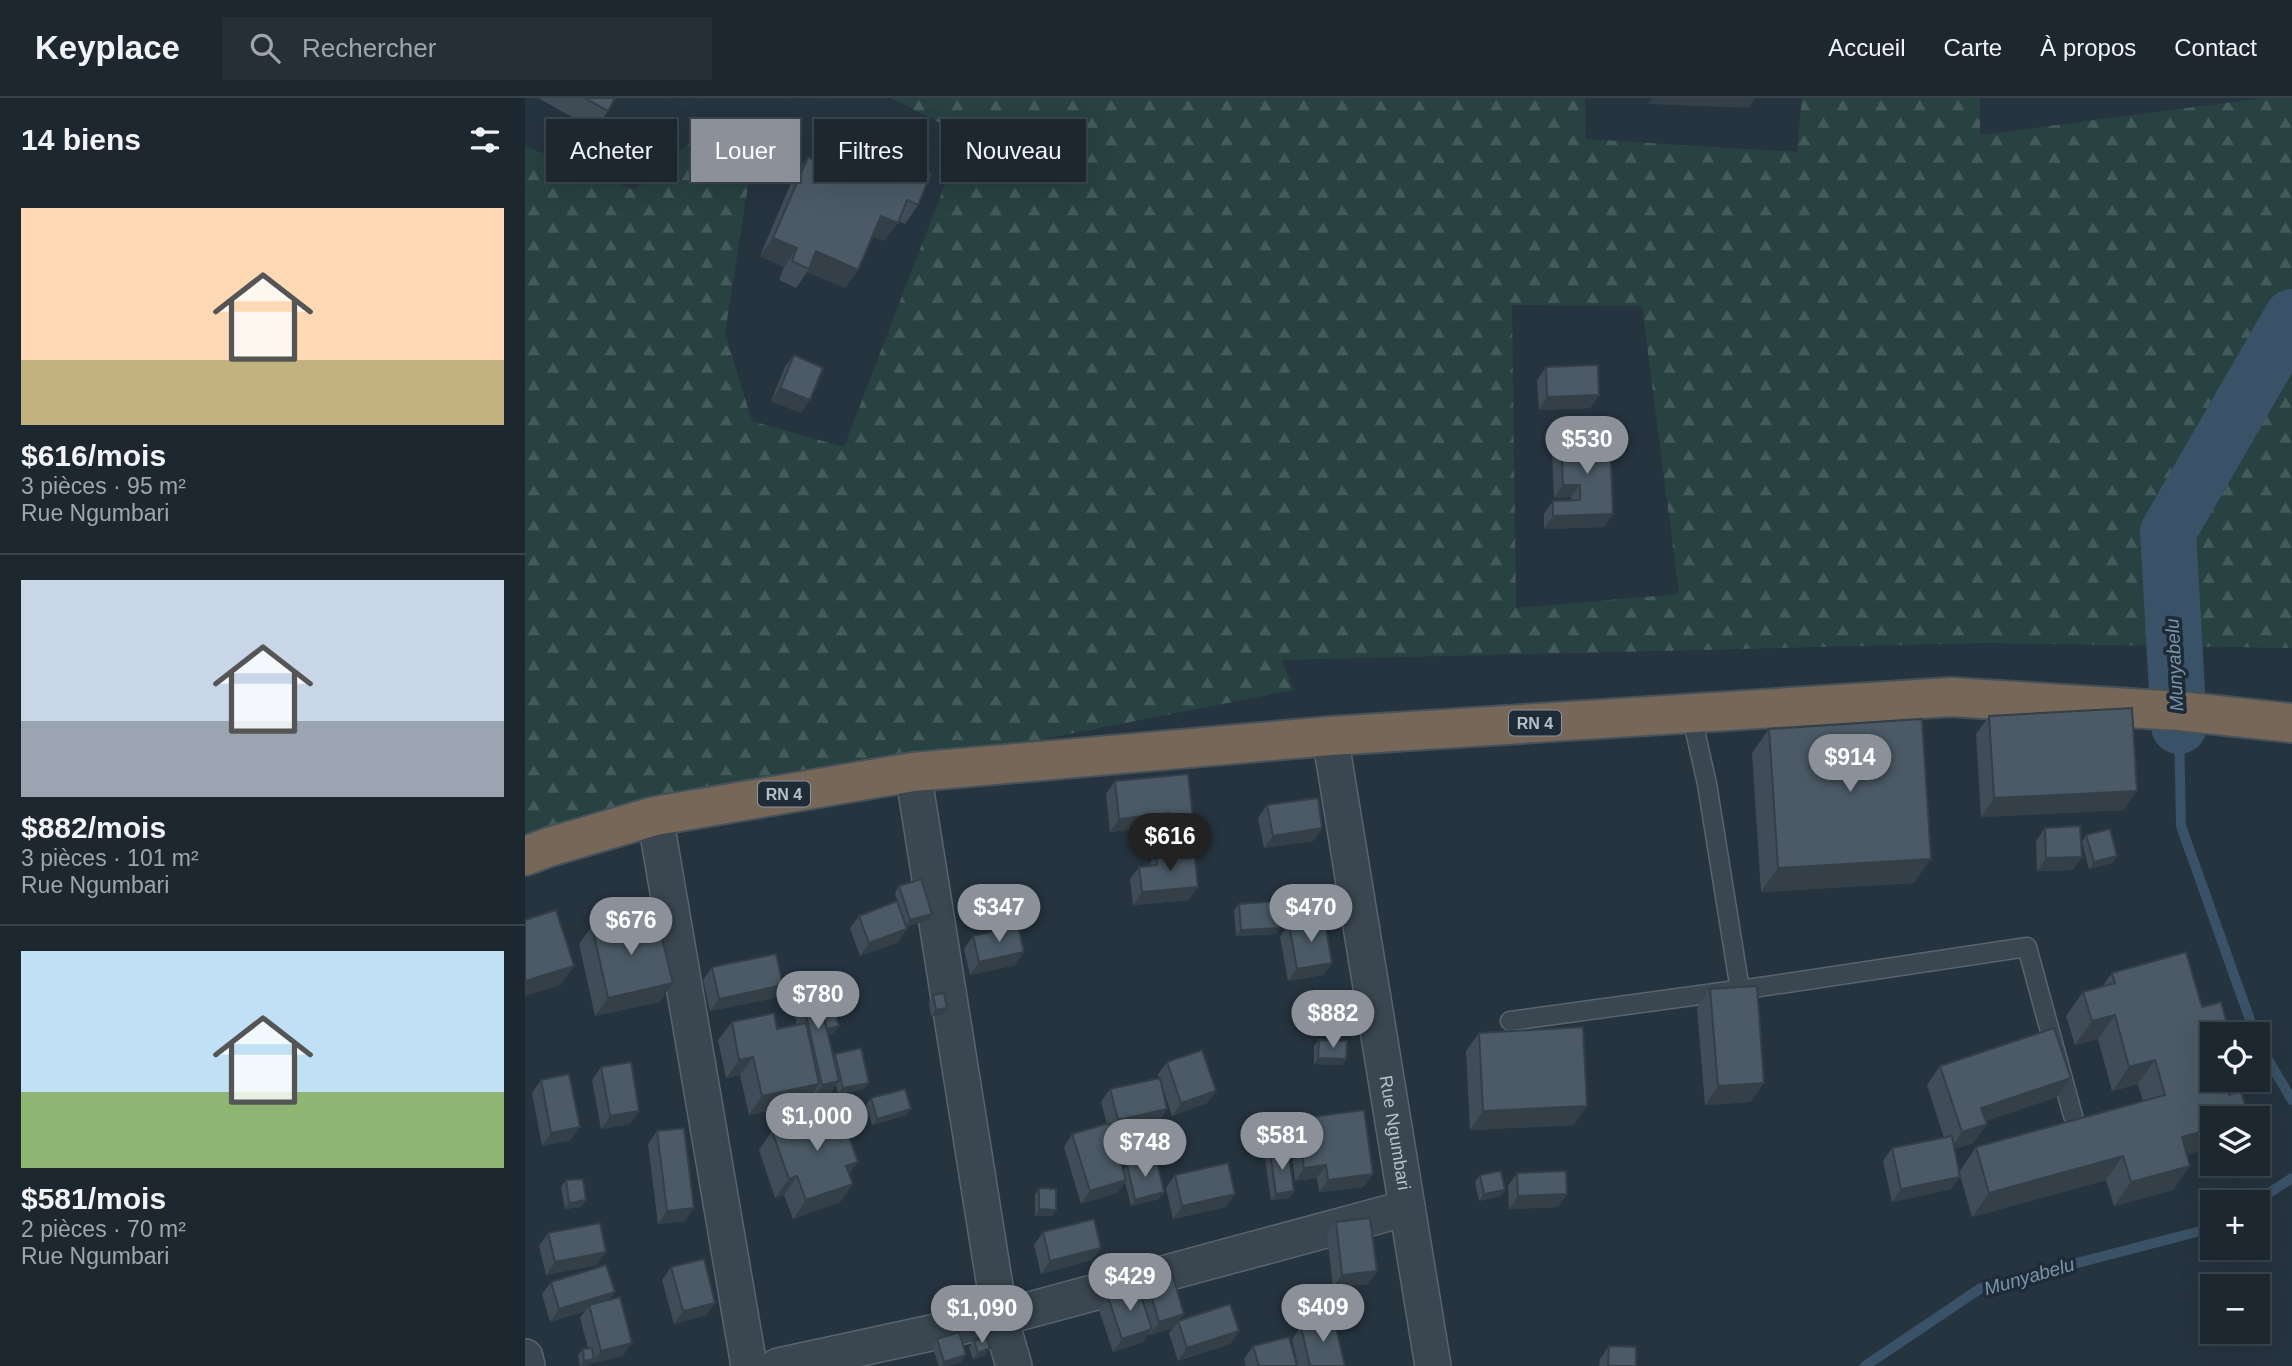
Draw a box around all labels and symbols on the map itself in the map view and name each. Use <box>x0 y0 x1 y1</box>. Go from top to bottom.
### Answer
pin: $530 <box>1546 416 1628 476</box>
water label: Munyabelu <box>2162 618 2187 712</box>
road number: RN 4 <box>1509 710 1561 736</box>
pin: $914 <box>1809 734 1891 794</box>
road number: RN 4 <box>758 782 810 806</box>
pin: $616 <box>1129 814 1211 873</box>
pin: $347 <box>958 884 1040 944</box>
pin: $470 <box>1270 884 1352 944</box>
pin: $676 <box>590 898 672 957</box>
pin: $780 <box>777 972 859 1031</box>
pin: $882 <box>1292 990 1374 1050</box>
street label: Rue Ngumbari <box>1376 1074 1414 1192</box>
pin: $1,000 <box>760 1094 874 1153</box>
pin: $581 <box>1241 1112 1323 1172</box>
pin: $748 <box>1104 1119 1186 1179</box>
water label: Munyabelu <box>1982 1253 2077 1299</box>
pin: $429 <box>1089 1254 1171 1313</box>
pin: $409 <box>1282 1284 1364 1344</box>
pin: $1,090 <box>925 1286 1039 1345</box>

